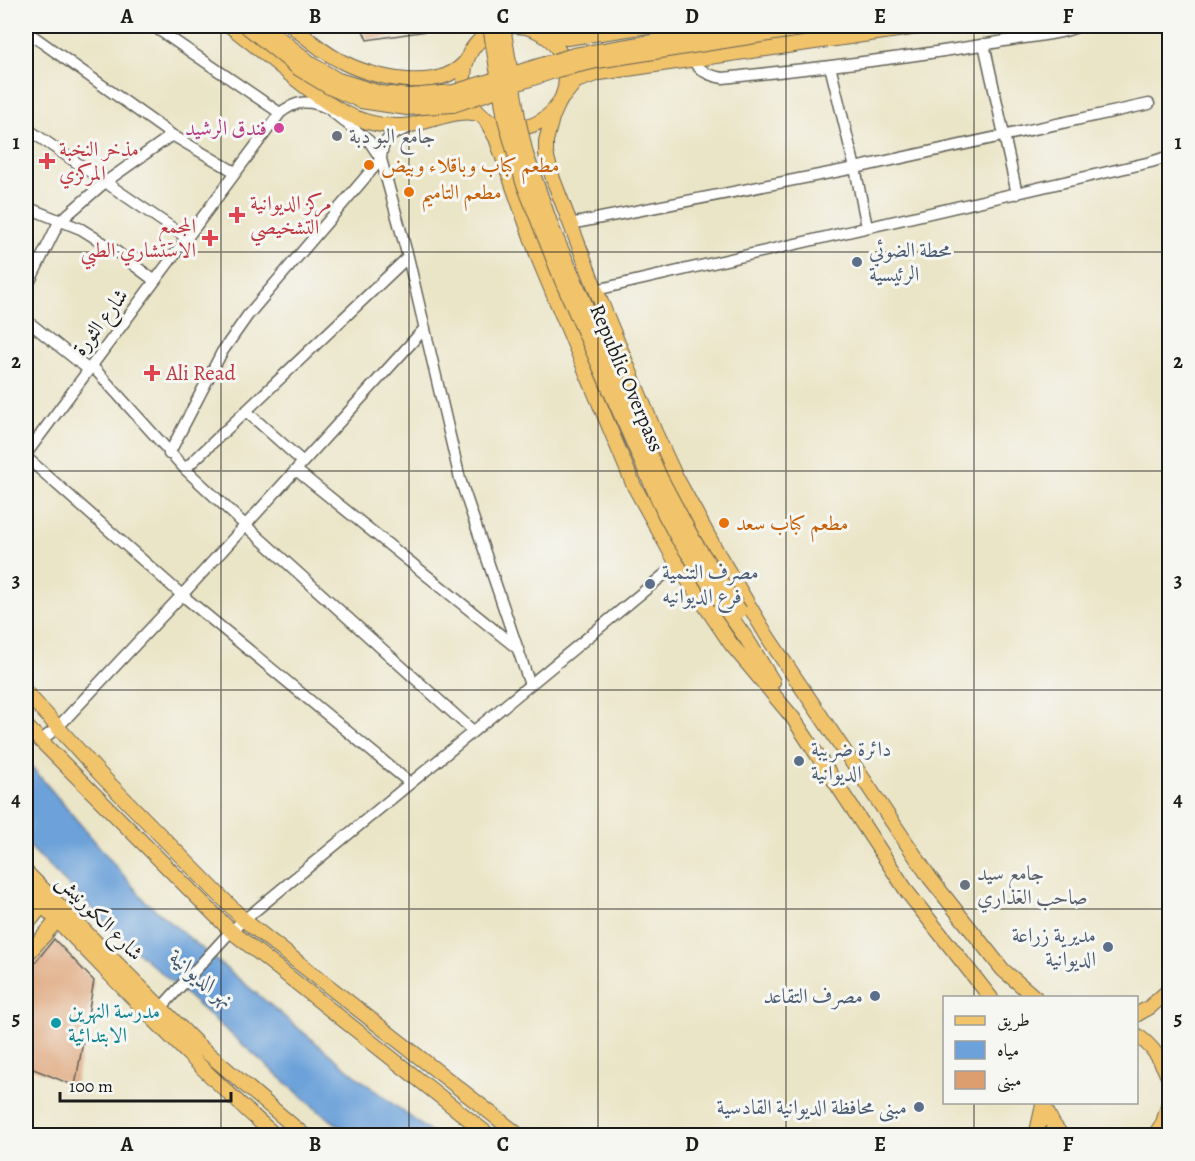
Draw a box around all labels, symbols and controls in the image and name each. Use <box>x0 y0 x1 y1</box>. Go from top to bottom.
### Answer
text: A <box>120 3 134 30</box>
text: B <box>309 3 321 30</box>
text: C <box>497 3 509 30</box>
text: D <box>685 3 699 30</box>
text: E <box>874 3 886 30</box>
text: F <box>1063 3 1074 30</box>
place label: فندق الرشيد <box>185 114 267 142</box>
marker: فندق الرشيد <box>272 121 286 135</box>
place label: جامع البو دبة <box>349 122 435 155</box>
text: 1 <box>12 129 20 156</box>
marker: جامع البو دبة <box>330 129 344 143</box>
text: 1 <box>1174 129 1182 156</box>
place label: مذخر النخبة المركزي <box>59 135 139 189</box>
place label: مطعم كباب وباقلاء وبيض <box>381 151 559 185</box>
marker: مذخر النخبة المركزي <box>40 154 54 168</box>
marker: مطعم كباب وباقلاء وبيض <box>362 158 376 172</box>
place label: مطعم التاميم <box>421 178 502 213</box>
marker: مطعم التاميم <box>402 185 416 199</box>
place label: مركز الديوانية التشخيصي <box>250 189 332 247</box>
marker: مركز الديوانية التشخيصي <box>228 206 246 224</box>
place label: المجمع الاستشاري الطبي <box>81 212 196 270</box>
marker: المجمع الاستشاري الطبي <box>201 229 219 247</box>
place label: محطة الضوئي الرئيسية <box>869 236 952 288</box>
marker: محطة الضوئي الرئيسية <box>850 255 864 269</box>
street label: شارع الثورة <box>66 283 138 364</box>
street label: Republic Overpass <box>583 300 671 456</box>
text: 2 <box>11 348 21 375</box>
text: 2 <box>1173 348 1183 375</box>
place label: Ali Read <box>165 359 236 387</box>
marker: Ali Read <box>143 364 161 382</box>
place label: مطعم كباب سعد <box>736 509 848 543</box>
marker: مطعم كباب سعد <box>717 516 731 530</box>
place label: مصرف التنمية فرع الديوانيه <box>662 558 759 614</box>
text: 3 <box>12 567 20 594</box>
text: 3 <box>1174 567 1182 594</box>
marker: مصرف التنمية فرع الديوانيه <box>643 577 657 591</box>
place label: دائرة ضريبة الديوانية <box>811 735 892 787</box>
marker: دائرة ضريبة الديوانية <box>792 754 806 768</box>
text: 4 <box>11 786 21 813</box>
text: 4 <box>1173 786 1183 813</box>
place label: جامع سيد صاحب العذاري <box>977 859 1088 913</box>
street label: شارع الكورنيش <box>48 867 150 969</box>
marker: جامع سيد صاحب العذاري <box>958 878 972 892</box>
place label: مديرية زراعة الديوانية <box>1012 921 1096 973</box>
marker: مديرية زراعة الديوانية <box>1101 940 1115 954</box>
water label: نهر الديوانية <box>162 942 241 1015</box>
place label: مصرف التقاعد <box>764 982 863 1010</box>
marker: مصرف التقاعد <box>868 989 882 1003</box>
legend <box>943 996 1138 1104</box>
place label: مدرسة النهرين الابتدائية <box>68 997 160 1049</box>
text: 5 <box>12 1005 20 1032</box>
text: 5 <box>1174 1005 1182 1032</box>
text: طريق <box>997 1008 1030 1032</box>
marker: مدرسة النهرين الابتدائية <box>49 1016 63 1030</box>
text: مياه <box>997 1038 1019 1062</box>
scale bar <box>60 1065 231 1103</box>
text: مبنى <box>997 1068 1022 1093</box>
text: 100 m <box>69 1074 113 1098</box>
place label: مبنى محافظة الديوانية القادسية <box>716 1093 907 1122</box>
marker: مبنى محافظة الديوانية القادسية <box>912 1100 926 1114</box>
text: A <box>120 1131 134 1158</box>
text: B <box>309 1131 321 1158</box>
text: C <box>497 1131 509 1158</box>
text: D <box>685 1131 699 1158</box>
text: E <box>874 1131 886 1158</box>
text: F <box>1063 1131 1074 1158</box>

